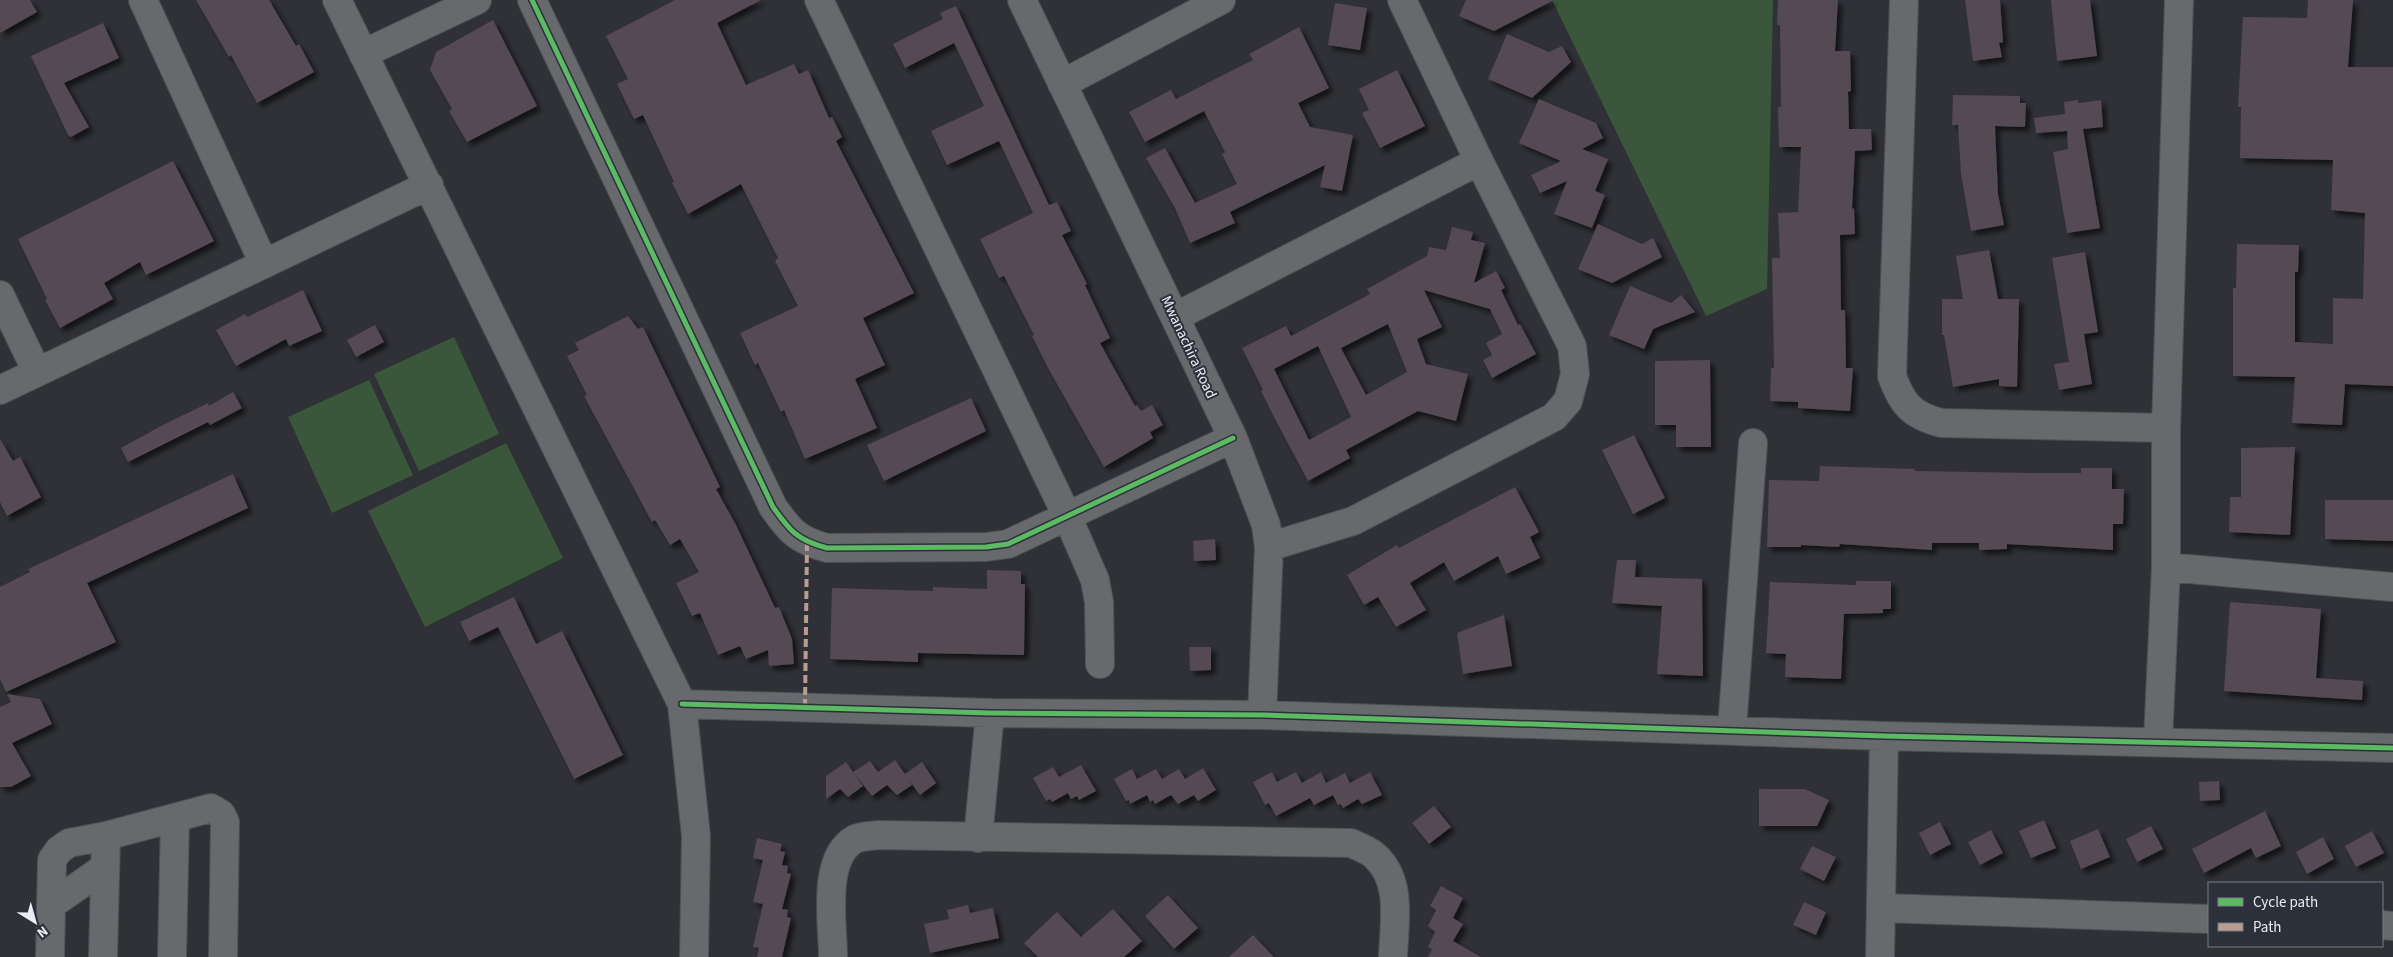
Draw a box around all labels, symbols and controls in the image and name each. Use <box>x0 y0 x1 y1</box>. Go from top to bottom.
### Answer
street label: Mwanachira Road <box>1156 292 1222 402</box>
legend <box>2208 882 2383 947</box>
text: Cycle path <box>2253 892 2318 913</box>
north arrow <box>10 897 60 947</box>
text: Path <box>2253 917 2281 938</box>
text: N <box>32 921 52 942</box>

